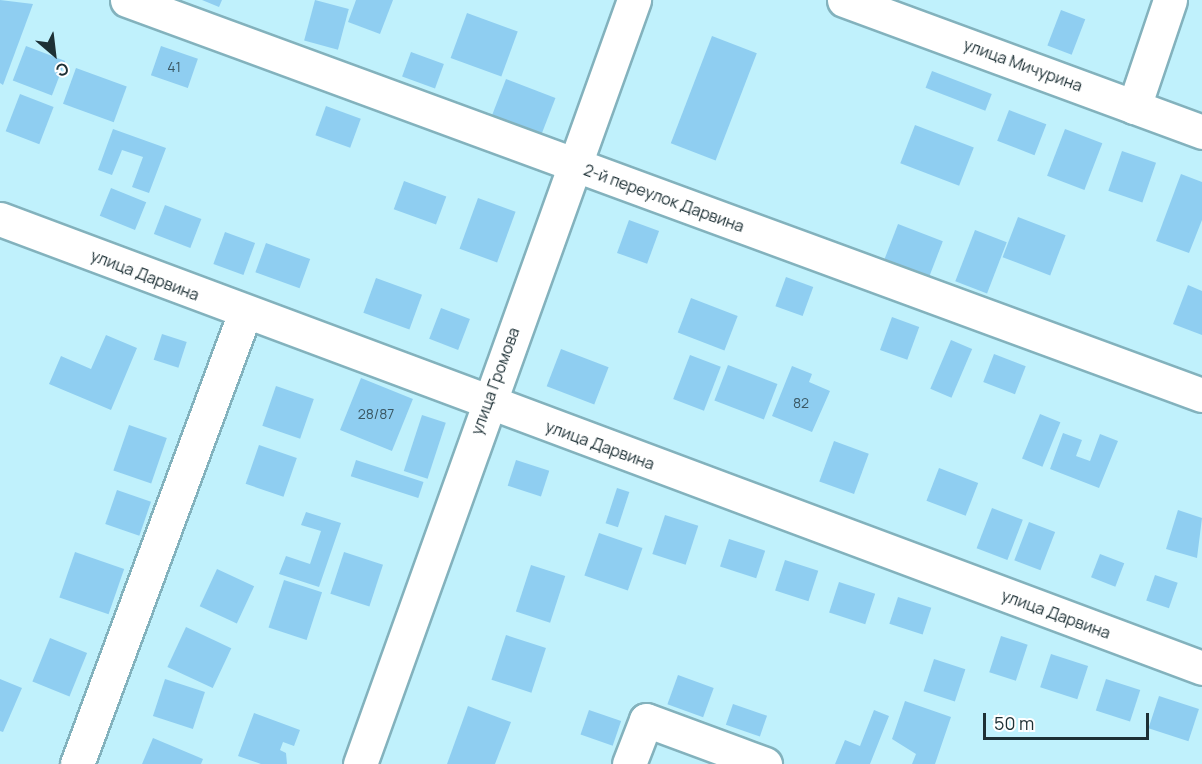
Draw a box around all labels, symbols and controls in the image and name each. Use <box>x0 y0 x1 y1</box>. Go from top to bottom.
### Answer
north arrow <box>24 24 84 84</box>
street label: улица Мичурина <box>961 35 1085 95</box>
text: С <box>52 57 73 82</box>
house number: 41 <box>167 59 181 75</box>
street label: 2-й переулок Дарвина <box>581 160 747 236</box>
street label: улица Дарвина <box>88 246 202 304</box>
street label: улица Громова <box>467 325 523 437</box>
house number: 82 <box>793 395 809 411</box>
house number: 28/87 <box>358 406 394 422</box>
street label: улица Дарвина <box>543 416 657 474</box>
street label: улица Дарвина <box>999 585 1113 643</box>
scale bar <box>986 701 1152 739</box>
text: 50 m <box>994 711 1034 735</box>

